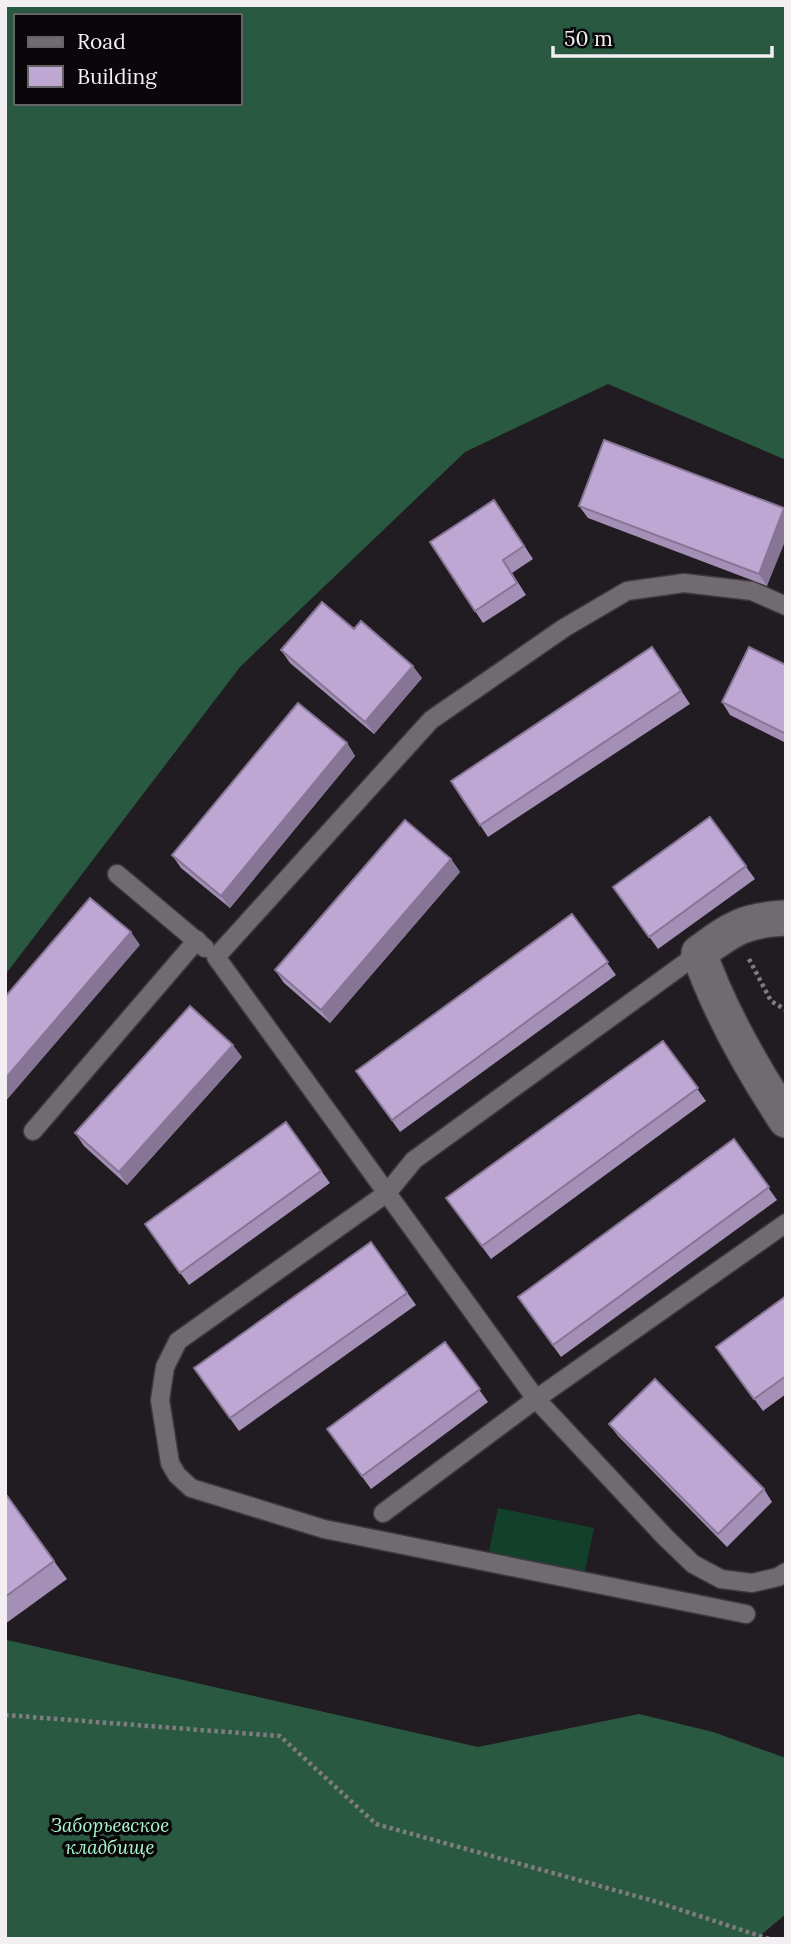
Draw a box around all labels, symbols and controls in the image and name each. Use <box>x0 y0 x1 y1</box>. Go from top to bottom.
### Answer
legend <box>14 14 242 105</box>
scale bar <box>553 14 772 58</box>
text: 50 m <box>564 25 613 52</box>
text: Road <box>77 28 126 55</box>
text: Building <box>77 63 157 90</box>
park label: Заборьевское кладбище <box>51 1813 169 1859</box>

